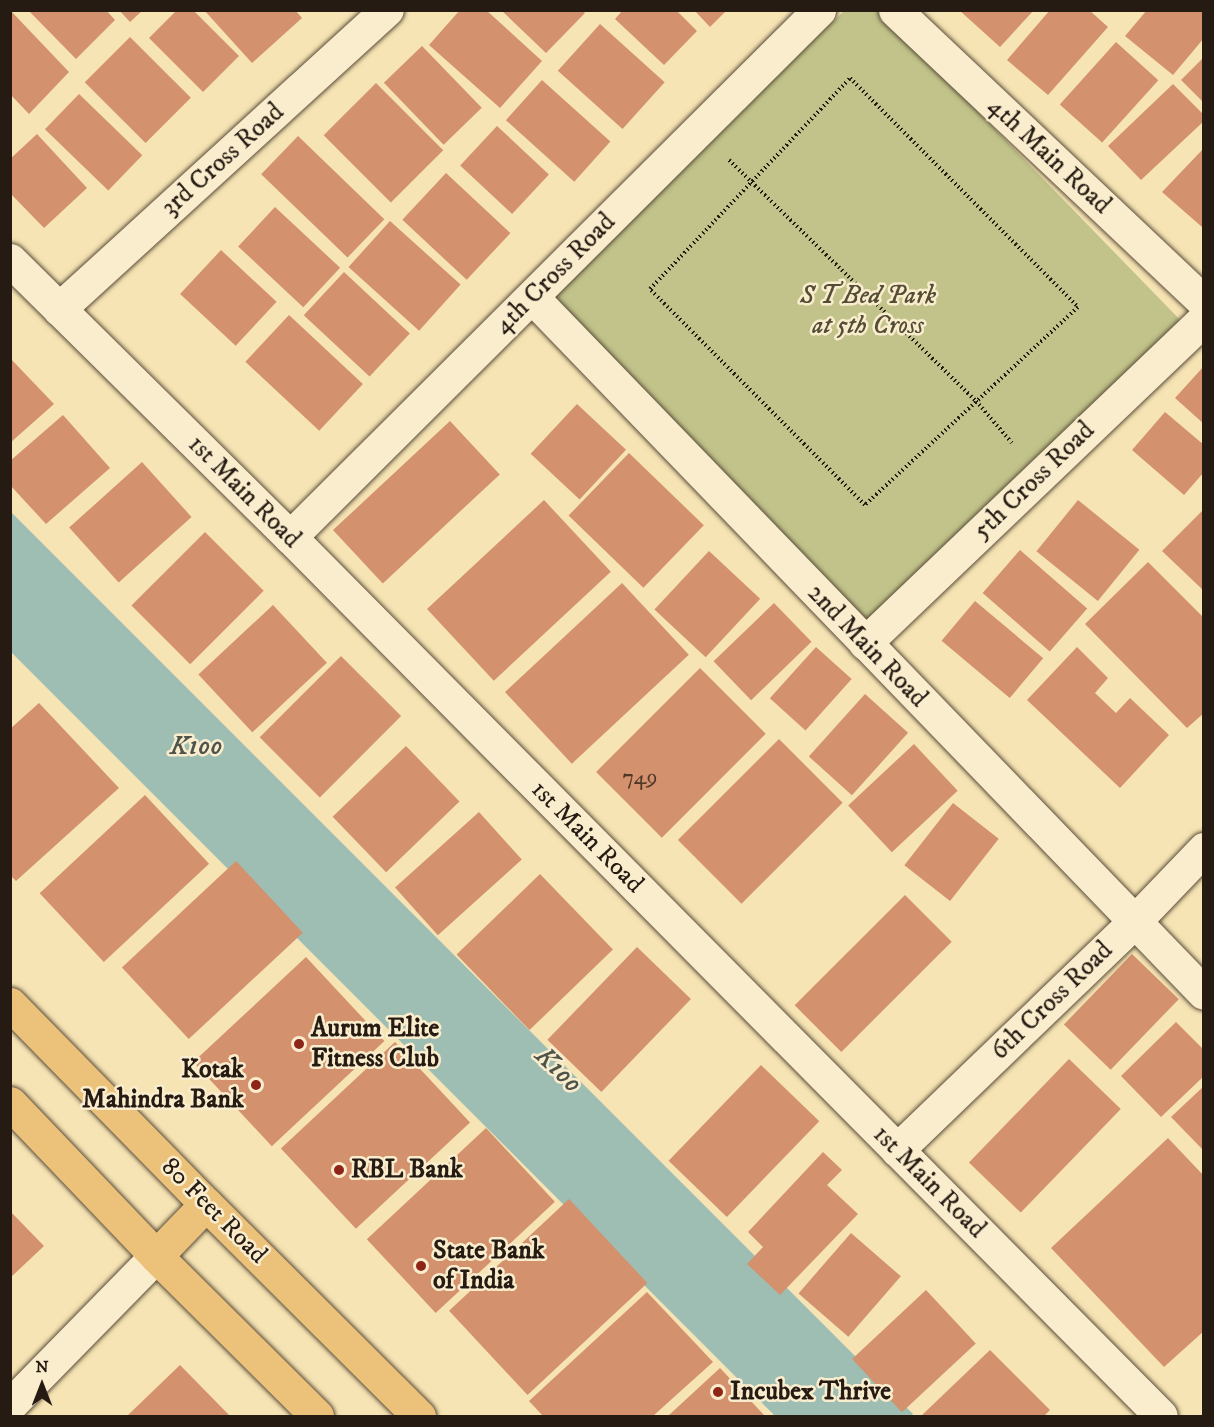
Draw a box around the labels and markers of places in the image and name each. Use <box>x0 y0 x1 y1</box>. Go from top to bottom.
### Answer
place label: Aurum Elite Fitness Club <box>311 1013 439 1074</box>
marker: Aurum Elite Fitness Club <box>292 1037 306 1051</box>
place label: Kotak Mahindra Bank <box>82 1054 244 1116</box>
marker: Kotak Mahindra Bank <box>249 1078 263 1092</box>
place label: RBL Bank <box>351 1154 463 1186</box>
marker: RBL Bank <box>332 1163 346 1177</box>
place label: State Bank of India <box>433 1235 545 1296</box>
marker: State Bank of India <box>414 1259 428 1273</box>
place label: Incubex Thrive <box>730 1376 891 1408</box>
marker: Incubex Thrive <box>711 1385 725 1399</box>

